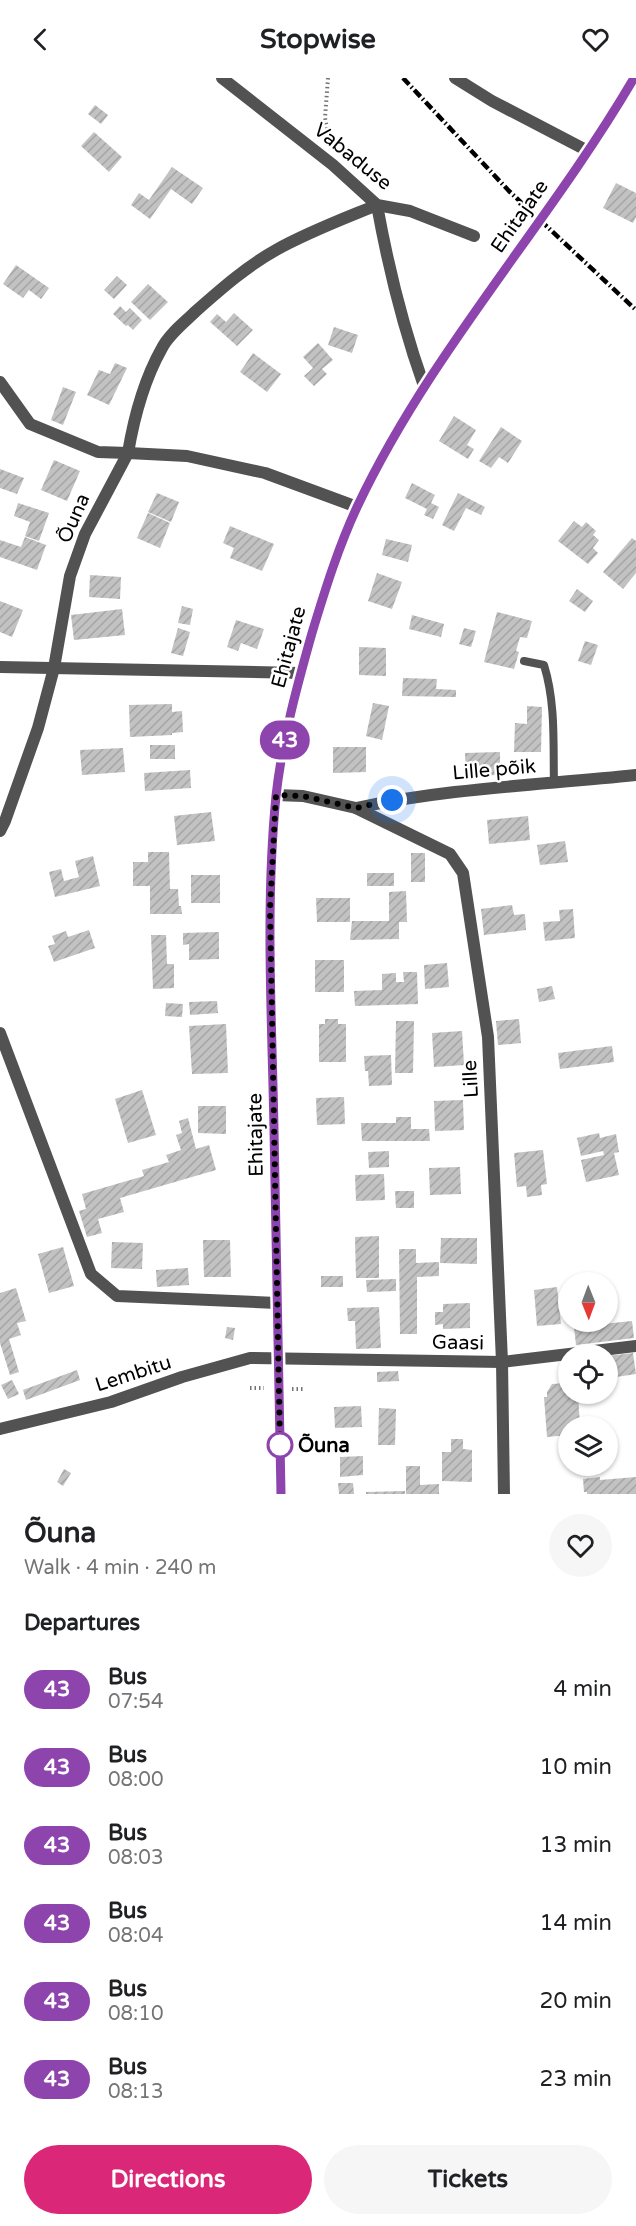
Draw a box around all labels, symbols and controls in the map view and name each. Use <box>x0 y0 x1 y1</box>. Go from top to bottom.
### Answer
icon: back <box>24 23 57 56</box>
text: Stopwise <box>260 23 376 56</box>
icon: heart <box>579 23 612 56</box>
street label: Vabaduse <box>308 118 396 196</box>
street label: Ehitajate <box>486 175 554 258</box>
street label: Õuna <box>52 490 95 547</box>
street label: Ehitajate <box>267 604 311 691</box>
line badge: 43 <box>258 720 312 760</box>
text: 43 <box>272 728 298 753</box>
street label: Lille põik <box>451 754 537 786</box>
your location <box>377 785 407 815</box>
street label: Lille <box>458 1059 484 1098</box>
street label: Ehitajate <box>243 1093 269 1177</box>
north arrow <box>558 1272 618 1332</box>
map controls <box>558 1272 618 1476</box>
street label: Gaasi <box>432 1331 484 1355</box>
button: locate <box>558 1344 618 1404</box>
street label: Lembitu <box>92 1350 174 1398</box>
button: layers <box>558 1416 618 1476</box>
marker: Õuna <box>267 1432 293 1458</box>
place label: Õuna <box>298 1433 350 1458</box>
button: heart <box>549 1514 612 1577</box>
text: Õuna <box>24 1516 96 1550</box>
text: Walk · 4 min · 240 m <box>24 1556 216 1580</box>
text: Departures <box>24 1610 140 1636</box>
text: Bus <box>108 1664 147 1690</box>
text: 4 min <box>553 1676 612 1702</box>
text: 43 <box>44 1677 70 1702</box>
text: 07:54 <box>108 1690 163 1714</box>
text: Bus <box>108 1742 147 1768</box>
text: 10 min <box>540 1754 612 1780</box>
text: 43 <box>44 1755 70 1780</box>
text: 08:00 <box>108 1768 163 1792</box>
text: Bus <box>108 1820 147 1846</box>
text: 13 min <box>540 1832 612 1858</box>
text: 43 <box>44 1833 70 1858</box>
text: 08:03 <box>108 1846 163 1870</box>
text: Bus <box>108 1898 147 1924</box>
text: 14 min <box>540 1910 612 1936</box>
text: 43 <box>44 1911 70 1936</box>
text: 08:04 <box>108 1924 163 1948</box>
text: Bus <box>108 1976 147 2002</box>
text: 20 min <box>540 1988 612 2014</box>
text: 43 <box>44 1989 70 2014</box>
text: 08:10 <box>108 2002 163 2026</box>
text: Bus <box>108 2054 147 2080</box>
text: 23 min <box>540 2066 612 2092</box>
text: 43 <box>44 2067 70 2092</box>
text: 08:13 <box>108 2080 163 2104</box>
button: Directions <box>24 2145 312 2214</box>
button: Tickets <box>324 2145 612 2214</box>

